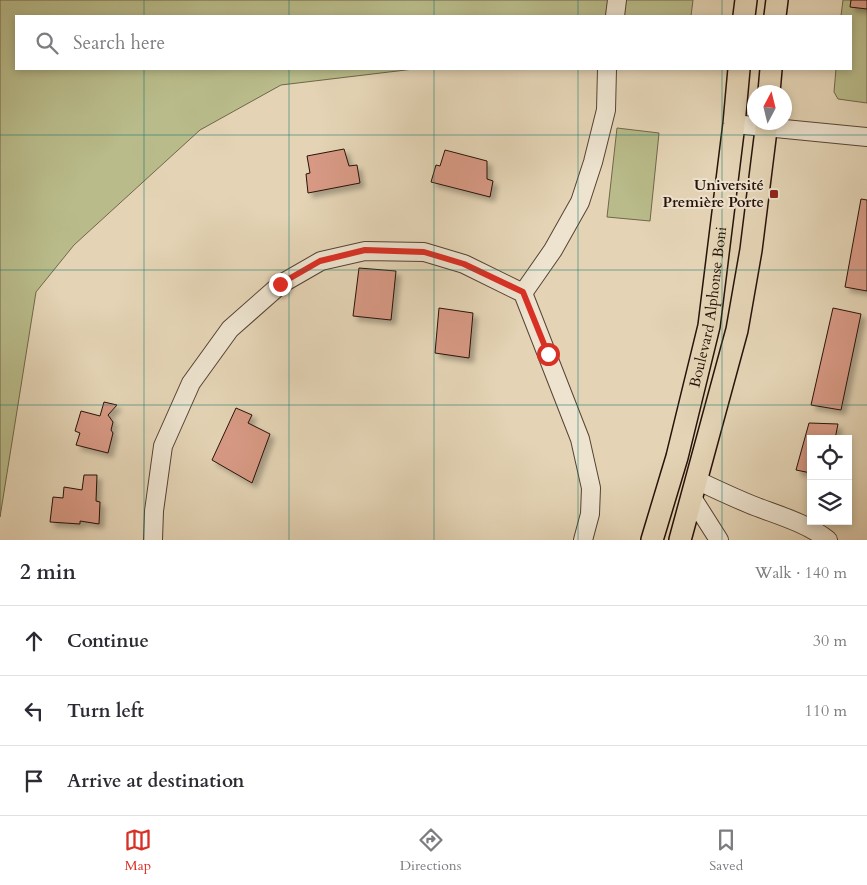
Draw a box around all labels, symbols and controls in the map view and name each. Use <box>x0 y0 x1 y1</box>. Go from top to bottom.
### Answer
search box <box>15 15 852 70</box>
icon: search <box>33 29 61 57</box>
text: Search here <box>73 30 165 56</box>
north arrow <box>747 85 792 130</box>
place label: Université Première Porte <box>663 175 764 212</box>
marker: Université Première Porte <box>768 188 780 200</box>
street label: Boulevard Alphonse Boni <box>684 226 731 390</box>
route end <box>269 273 292 296</box>
route start <box>537 343 560 366</box>
map controls <box>807 435 852 525</box>
button: locate <box>807 435 852 480</box>
button: layers <box>807 480 852 525</box>
text: 2 min <box>20 558 76 587</box>
text: Walk · 140 m <box>755 562 847 584</box>
icon: ahead <box>20 627 48 655</box>
text: Continue <box>67 628 149 654</box>
text: 30 m <box>813 630 847 652</box>
icon: left <box>20 697 48 725</box>
text: Turn left <box>67 698 144 724</box>
text: 110 m <box>805 700 847 722</box>
icon: arrive <box>20 767 48 795</box>
text: Arrive at destination <box>67 768 244 794</box>
tab: Map <box>124 826 152 875</box>
tab: Directions <box>400 826 461 875</box>
tab: Saved <box>709 826 743 875</box>

